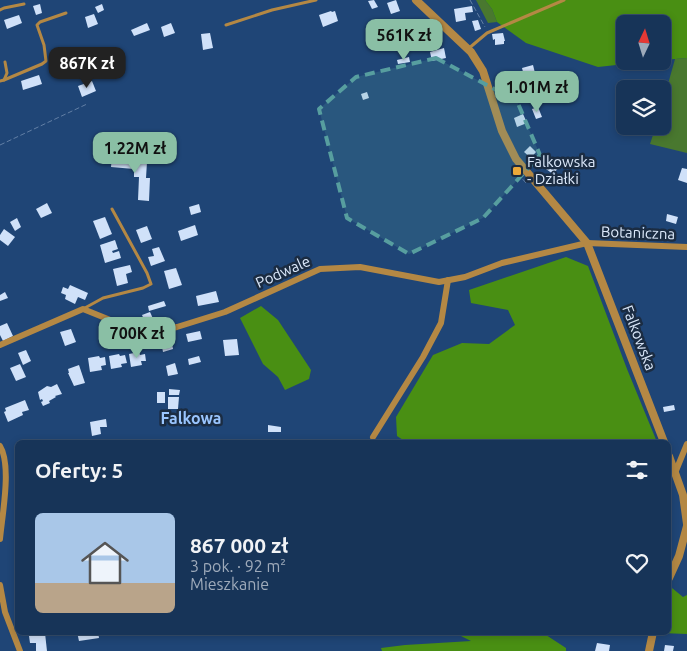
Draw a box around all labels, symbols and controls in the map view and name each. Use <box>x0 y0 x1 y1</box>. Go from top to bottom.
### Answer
north arrow <box>616 15 671 70</box>
map controls <box>616 15 671 135</box>
pin: 561K zł <box>358 18 450 61</box>
text: 561K zł <box>377 26 431 44</box>
pin: 867K zł <box>41 46 133 89</box>
text: 867K zł <box>60 54 114 72</box>
pin: 1.01M zł <box>485 70 589 113</box>
text: 1.01M zł <box>506 78 568 96</box>
button: layers <box>616 80 671 135</box>
pin: 1.22M zł <box>83 132 187 174</box>
text: 1.22M zł <box>104 139 166 157</box>
place label: Falkowska - Działki <box>527 153 595 187</box>
marker: Falkowska - Działki <box>511 165 523 177</box>
street label: Botaniczna <box>601 223 675 242</box>
street label: Podwale <box>253 252 313 291</box>
street label: Falkowska <box>619 303 660 373</box>
pin: 700K zł <box>91 316 183 359</box>
text: 700K zł <box>110 324 164 342</box>
district label: Falkowa <box>160 409 222 427</box>
icon: filters <box>623 456 651 484</box>
text: Oferty: 5 <box>35 458 123 482</box>
icon: home <box>75 533 135 593</box>
text: 867 000 zł <box>190 533 288 557</box>
icon: heart <box>623 549 651 577</box>
text: 3 pok. · 92 m² <box>190 557 286 575</box>
text: Mieszkanie <box>190 575 269 593</box>

